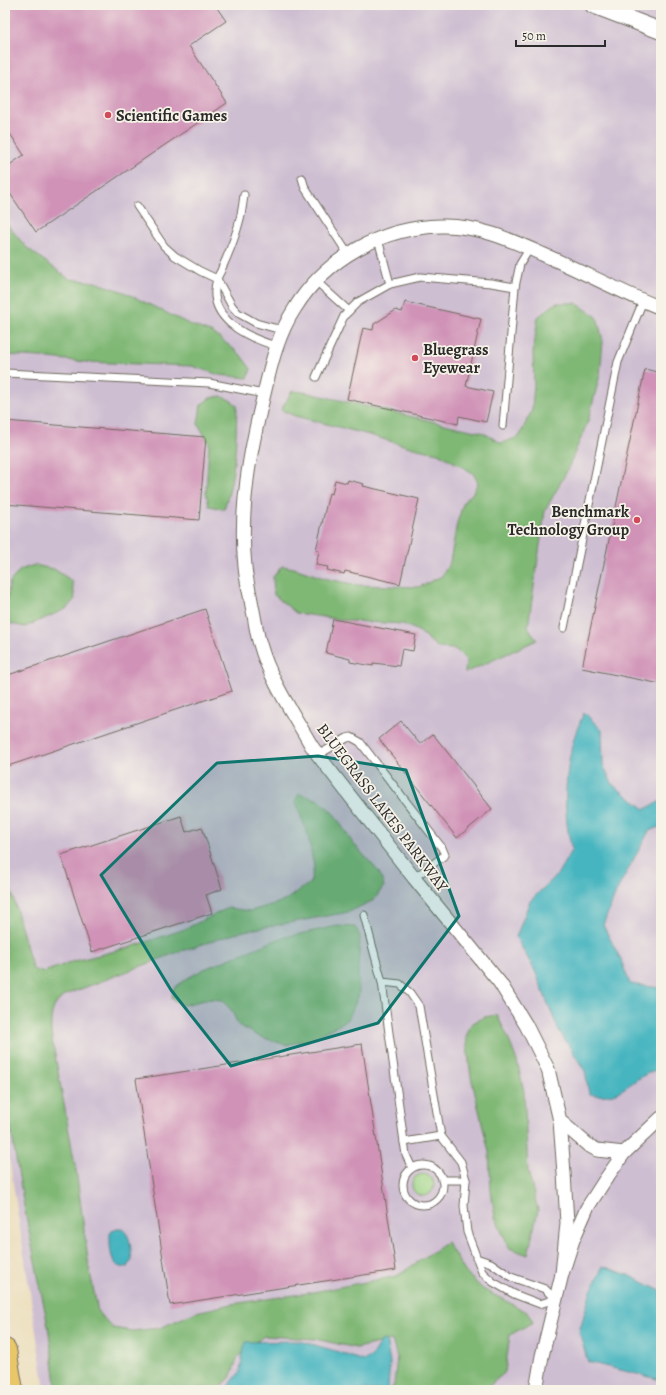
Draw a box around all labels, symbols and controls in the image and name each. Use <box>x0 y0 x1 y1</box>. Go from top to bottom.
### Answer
scale bar <box>516 22 605 48</box>
text: 50 m <box>522 28 546 44</box>
place label: Scientific Games <box>116 105 227 127</box>
marker: Scientific Games <box>103 110 113 120</box>
place label: Bluegrass Eyewear <box>423 339 489 379</box>
marker: Bluegrass Eyewear <box>410 353 420 363</box>
place label: Benchmark Technology Group <box>508 501 630 541</box>
marker: Benchmark Technology Group <box>632 515 642 525</box>
street label: BLUEGRASS LAKES PARKWAY <box>311 719 453 897</box>

